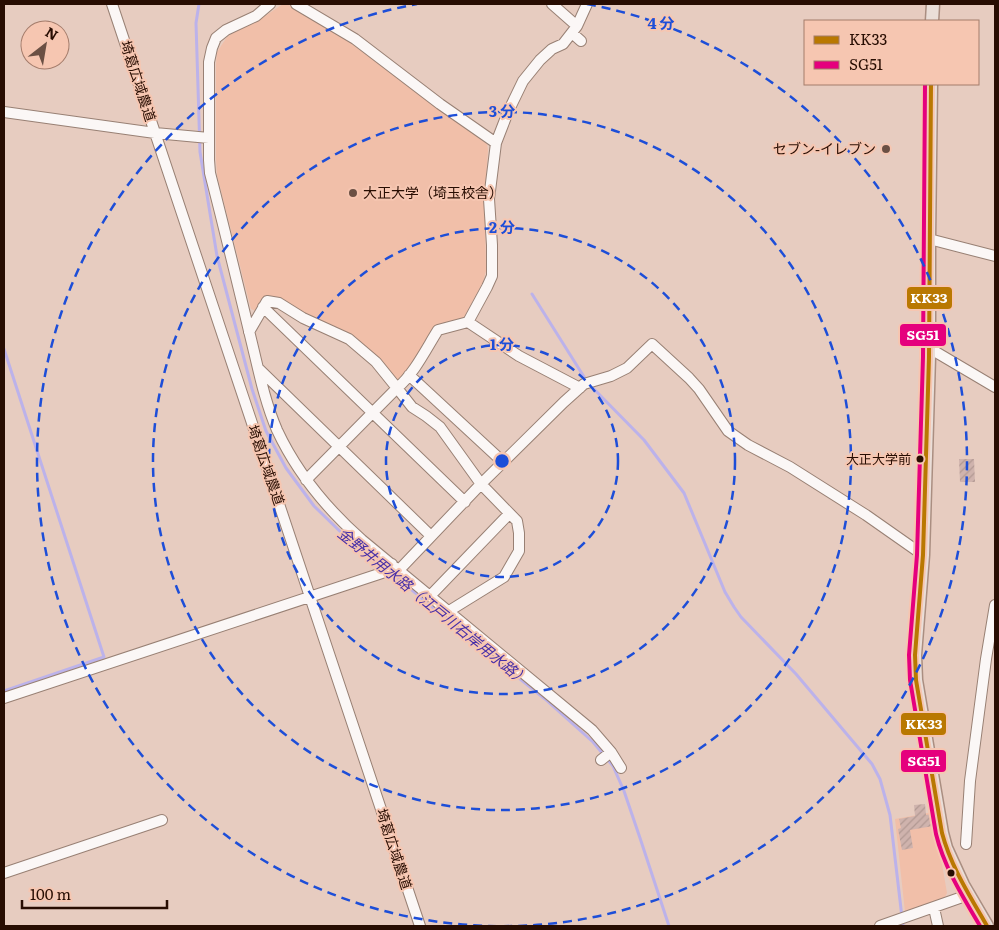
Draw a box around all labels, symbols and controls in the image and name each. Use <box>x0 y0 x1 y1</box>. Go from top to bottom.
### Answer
text: 4 分 <box>647 11 675 34</box>
north arrow <box>20 20 70 70</box>
legend <box>804 20 979 85</box>
text: N <box>42 21 63 45</box>
text: KK33 <box>849 27 887 50</box>
street label: 埼葛広域農道 <box>116 38 161 124</box>
text: SG51 <box>849 52 883 75</box>
text: 3 分 <box>489 99 515 122</box>
place label: セブン-イレブン <box>773 138 876 158</box>
marker: セブン-イレブン <box>880 143 892 155</box>
place label: 大正大学（埼玉校舎） <box>363 182 503 202</box>
marker: 大正大学（埼玉校舎） <box>347 187 359 199</box>
text: 2 分 <box>489 215 515 238</box>
line badge: KK33 <box>906 286 953 310</box>
text: KK33 <box>910 287 948 307</box>
line badge: SG51 <box>899 323 947 347</box>
text: SG51 <box>907 324 940 344</box>
text: 1 分 <box>490 332 514 355</box>
street label: 埼葛広域農道 <box>244 422 290 508</box>
place label: 大正大学前 <box>846 449 911 468</box>
centre of rings <box>493 452 511 470</box>
marker: 大正大学前 <box>915 454 925 464</box>
water label: 金野井用水路（江戸川右岸用水路） <box>333 521 534 690</box>
line badge: KK33 <box>900 712 947 736</box>
text: KK33 <box>905 713 943 733</box>
line badge: SG51 <box>900 749 947 773</box>
text: SG51 <box>908 750 941 770</box>
street label: 埼葛広域農道 <box>372 806 417 892</box>
unlabelled marker <box>946 868 956 878</box>
scale bar <box>22 878 168 910</box>
text: 100 m <box>30 882 71 905</box>

